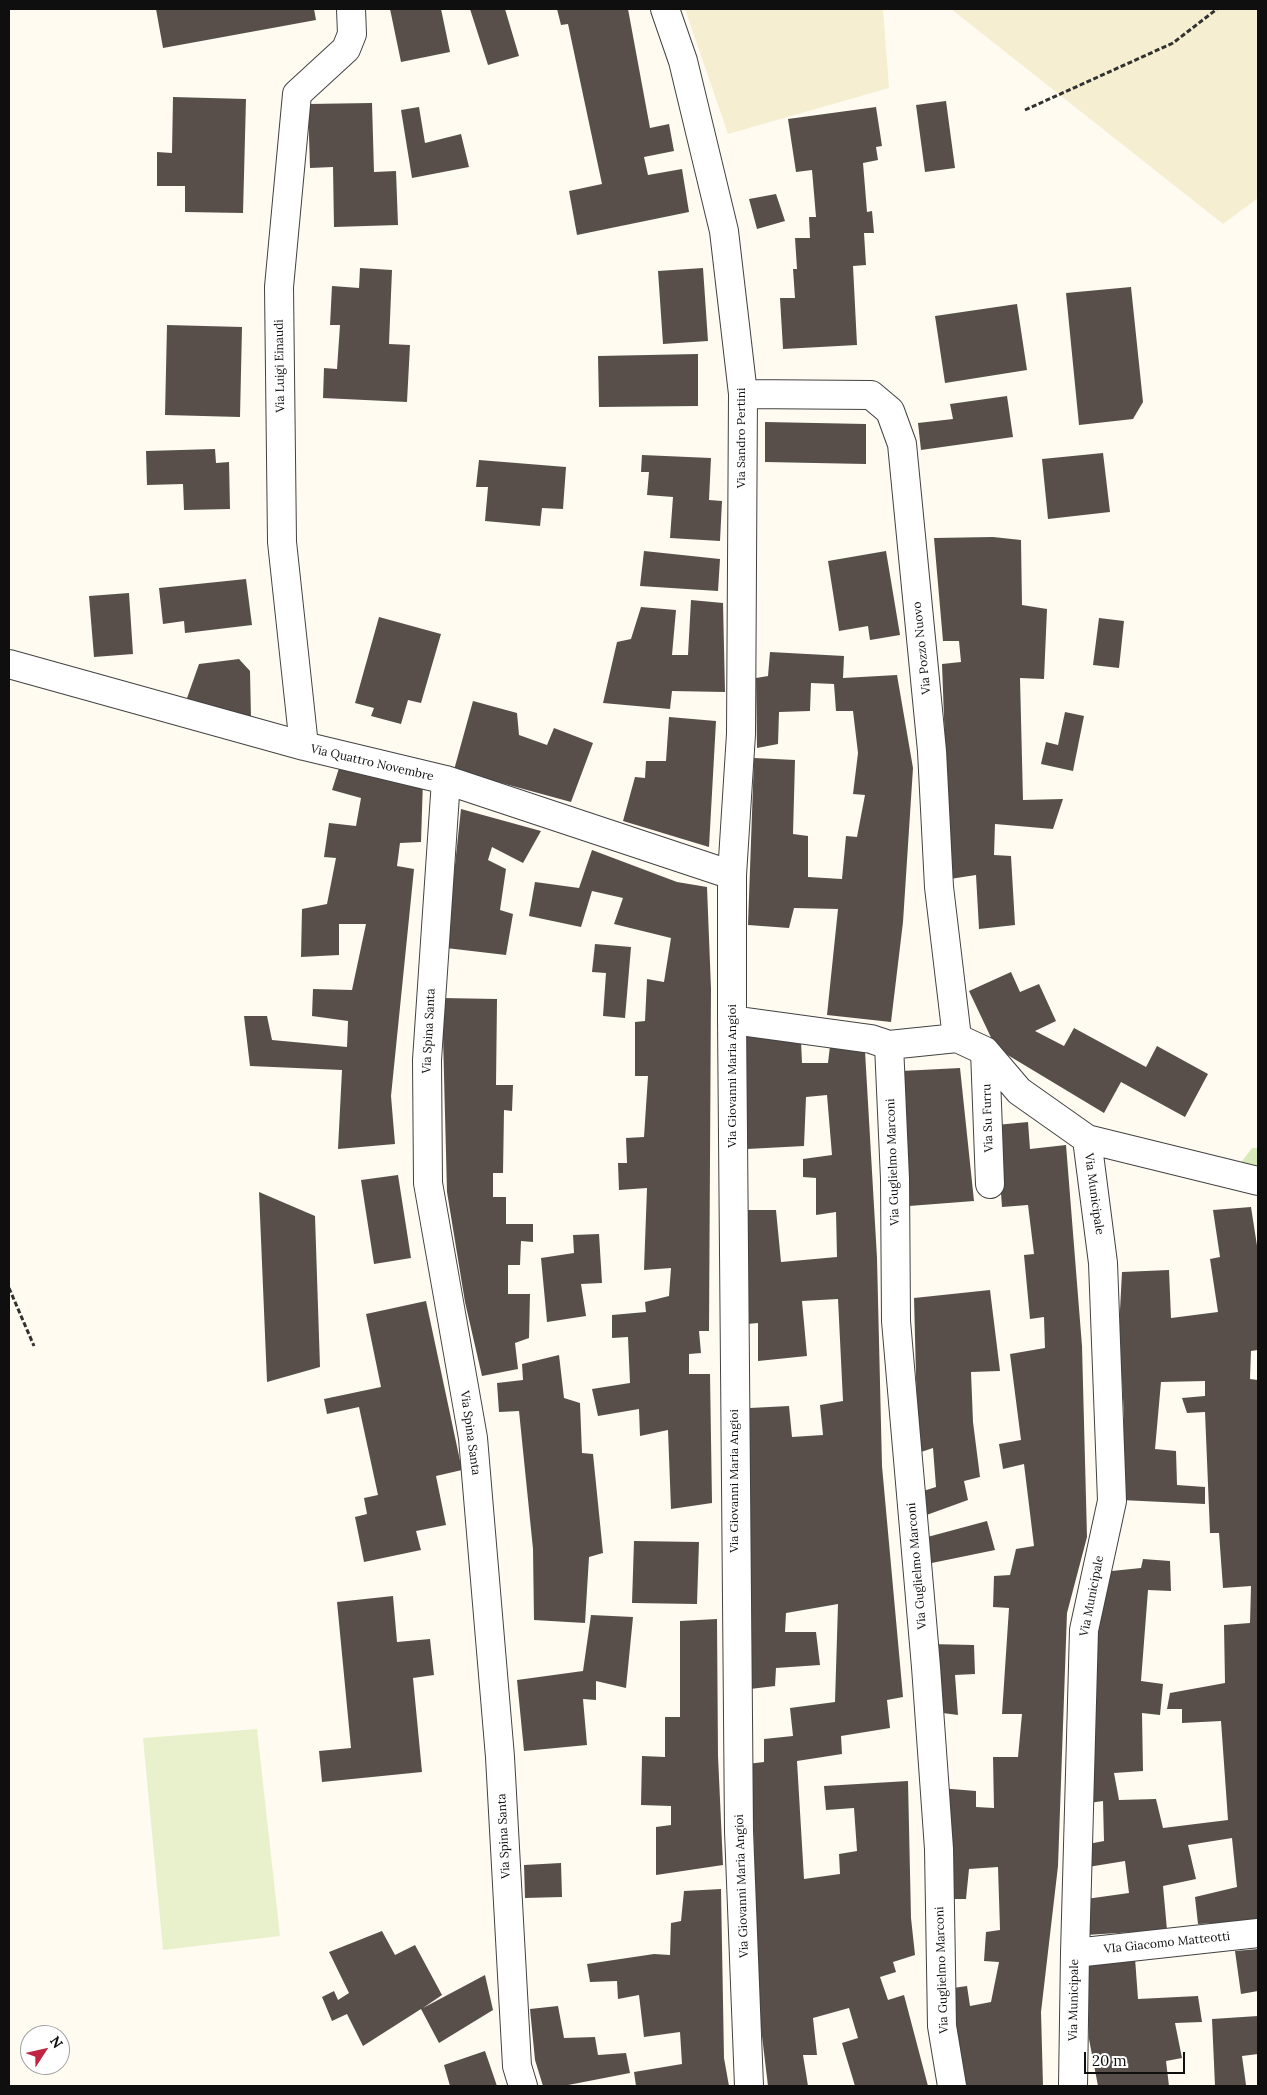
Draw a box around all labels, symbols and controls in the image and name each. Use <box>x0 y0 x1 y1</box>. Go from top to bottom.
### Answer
street label: Via Luigi Einaudi <box>272 319 288 413</box>
street label: Via Sandro Pertini <box>735 388 749 488</box>
street label: Via Pozzo Nuovo <box>910 601 934 695</box>
street label: Via Quattro Novembre <box>309 742 435 784</box>
street label: Via Spina Santa <box>420 988 438 1074</box>
street label: Via Giovanni Maria Angioi <box>726 1004 740 1148</box>
street label: Via Su Furru <box>980 1083 996 1153</box>
street label: Via Guglielmo Marconi <box>884 1098 902 1226</box>
street label: Via Municipale <box>1081 1152 1107 1236</box>
street label: Via Spina Santa <box>457 1390 483 1476</box>
street label: Via Giovanni Maria Angioi <box>728 1409 742 1553</box>
street label: Via Guglielmo Marconi <box>904 1502 930 1630</box>
street label: Via Municipale <box>1077 1554 1107 1638</box>
street label: Via Spina Santa <box>495 1793 513 1879</box>
street label: Via Giovanni Maria Angioi <box>732 1814 752 1958</box>
street label: Via Guglielmo Marconi <box>933 1906 951 2034</box>
street label: VIa Giacomo Matteotti <box>1103 1929 1231 1957</box>
street label: Via Municipale <box>1066 1959 1082 2041</box>
north arrow <box>20 2025 70 2075</box>
text: N <box>46 2032 67 2052</box>
scale bar <box>1087 2042 1188 2074</box>
text: 20 m <box>1092 2051 1127 2070</box>

